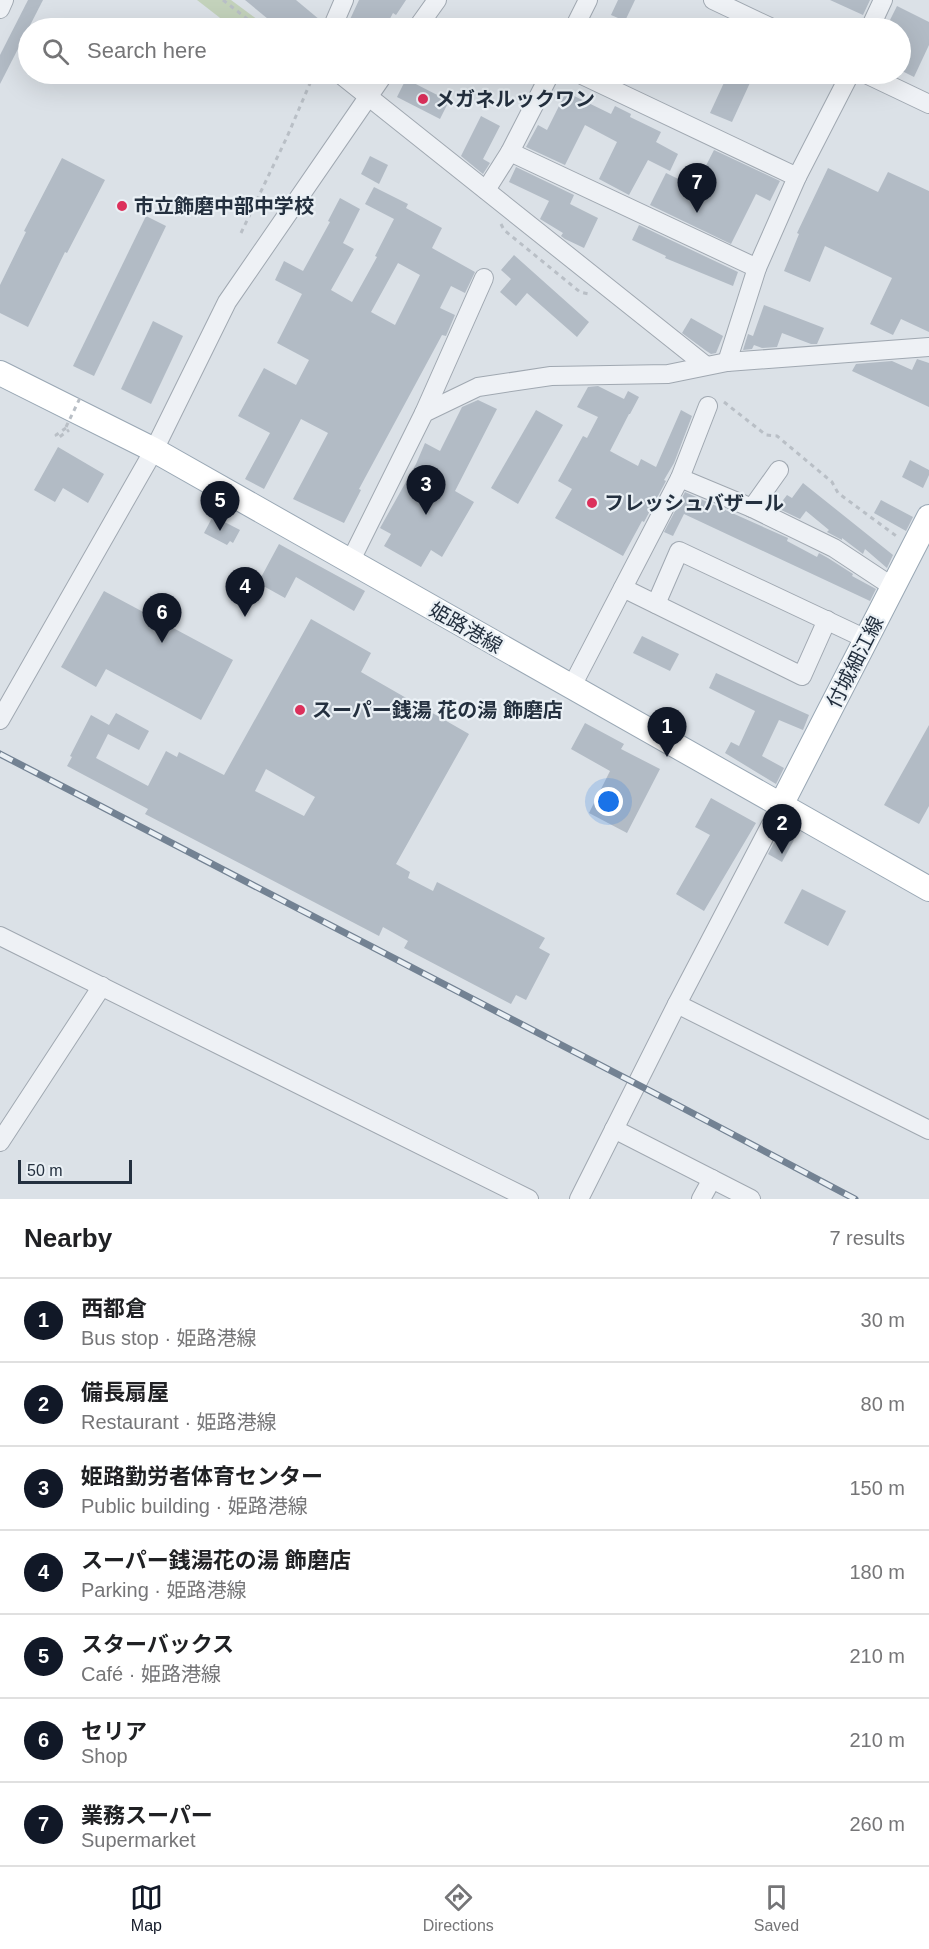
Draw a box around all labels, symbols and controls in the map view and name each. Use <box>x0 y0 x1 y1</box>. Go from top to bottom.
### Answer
search box <box>18 18 911 84</box>
icon: search <box>39 35 72 68</box>
text: Search here <box>87 38 207 63</box>
place label: メガネルックワン <box>435 88 595 110</box>
marker: メガネルックワン <box>416 92 430 106</box>
pin: 7 <box>678 164 716 213</box>
place label: 市立飾磨中部中学校 <box>134 195 314 217</box>
marker: 市立飾磨中部中学校 <box>115 199 129 213</box>
pin: 3 <box>406 466 446 515</box>
pin: 5 <box>200 482 240 531</box>
place label: フレッシュバザール <box>604 492 784 514</box>
marker: フレッシュバザール <box>585 496 599 510</box>
pin: 4 <box>226 568 264 617</box>
pin: 6 <box>142 594 182 643</box>
street label: 姫路港線 <box>426 598 506 658</box>
street label: 付城細江線 <box>822 612 888 712</box>
place label: スーパー銭湯 花の湯 飾磨店 <box>312 699 563 721</box>
marker: スーパー銭湯 花の湯 飾磨店 <box>293 703 307 717</box>
pin: 1 <box>648 708 686 757</box>
your location <box>594 787 623 816</box>
pin: 2 <box>762 804 802 854</box>
scale bar <box>18 1157 132 1184</box>
text: 50 m <box>27 1162 63 1179</box>
text: Nearby <box>24 1223 112 1253</box>
text: 7 results <box>829 1227 905 1249</box>
text: 西都倉 <box>81 1296 147 1321</box>
text: 1 <box>38 1309 49 1331</box>
text: 30 m <box>861 1309 905 1331</box>
text: Bus stop · 姫路港線 <box>81 1327 257 1349</box>
text: 備長扇屋 <box>81 1380 169 1405</box>
text: 2 <box>38 1393 49 1415</box>
text: 80 m <box>861 1393 905 1415</box>
text: Restaurant · 姫路港線 <box>81 1411 277 1433</box>
text: 姫路勤労者体育センター <box>81 1464 323 1489</box>
text: 3 <box>38 1477 49 1499</box>
text: 150 m <box>849 1477 905 1499</box>
text: Public building · 姫路港線 <box>81 1495 308 1517</box>
text: スーパー銭湯花の湯 飾磨店 <box>81 1548 351 1573</box>
text: 4 <box>38 1561 49 1583</box>
text: 180 m <box>849 1561 905 1583</box>
text: Parking · 姫路港線 <box>81 1579 247 1601</box>
text: スターバックス <box>81 1632 234 1657</box>
text: 5 <box>38 1645 49 1667</box>
text: 210 m <box>849 1645 905 1667</box>
text: Café · 姫路港線 <box>81 1663 221 1685</box>
text: セリア <box>81 1719 147 1744</box>
text: 6 <box>38 1729 49 1751</box>
text: 210 m <box>849 1729 905 1751</box>
text: Shop <box>81 1745 128 1767</box>
text: 業務スーパー <box>81 1803 213 1828</box>
text: 7 <box>38 1813 49 1835</box>
text: 260 m <box>849 1813 905 1835</box>
text: Supermarket <box>81 1829 196 1851</box>
tab: Map <box>130 1881 163 1935</box>
tab: Directions <box>423 1881 494 1935</box>
tab: Saved <box>754 1881 799 1935</box>

